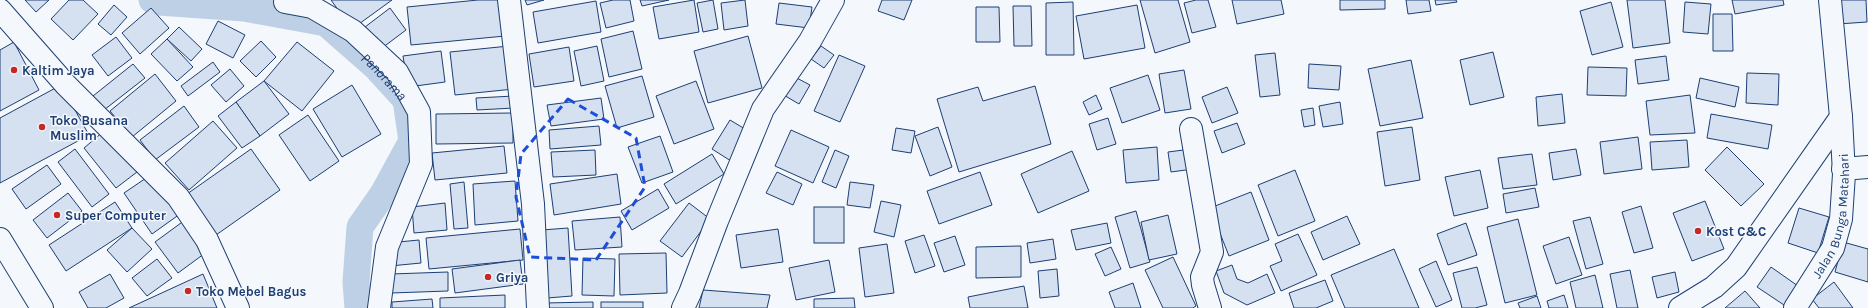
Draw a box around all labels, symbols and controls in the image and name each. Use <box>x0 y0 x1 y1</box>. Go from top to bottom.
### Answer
water label: Panorama <box>358 49 411 104</box>
place label: Kaltim Jaya <box>22 63 95 78</box>
marker: Kaltim Jaya <box>9 65 19 75</box>
place label: Toko Busana Muslim <box>50 113 128 143</box>
marker: Toko Busana Muslim <box>37 122 47 132</box>
street label: Jalan Bunga Matahari <box>1809 153 1852 281</box>
place label: Super Computer <box>65 208 167 223</box>
marker: Super Computer <box>52 210 62 220</box>
place label: Kost C&C <box>1706 224 1766 239</box>
marker: Kost C&C <box>1693 226 1703 236</box>
place label: Griya <box>496 270 528 285</box>
marker: Griya <box>483 272 493 282</box>
place label: Toko Mebel Bagus <box>196 284 307 299</box>
marker: Toko Mebel Bagus <box>183 286 193 296</box>

